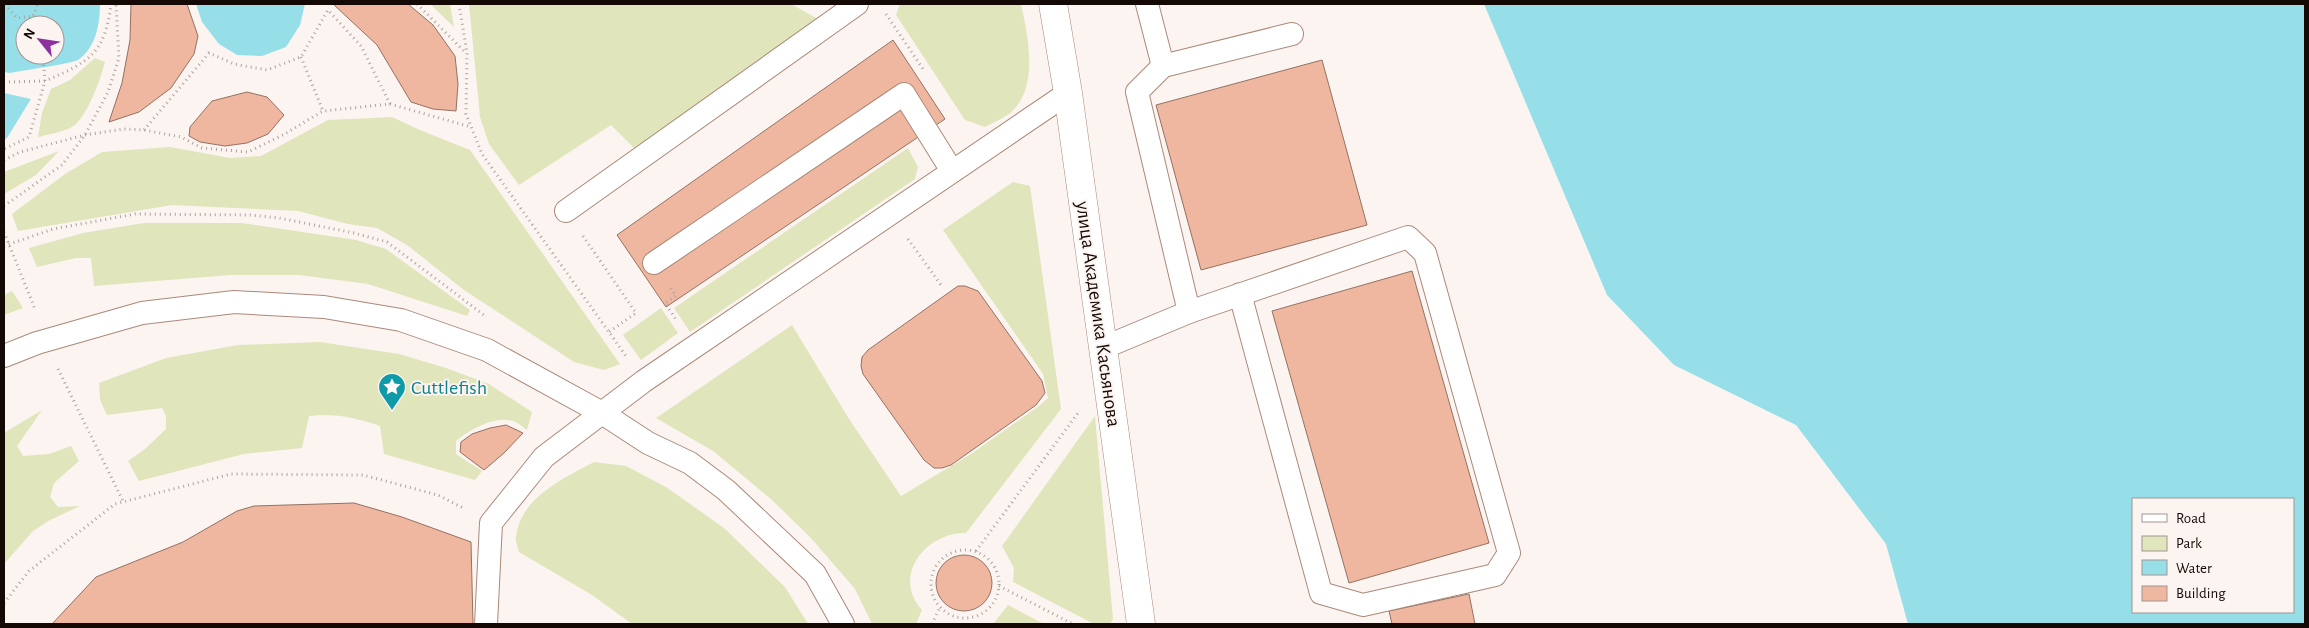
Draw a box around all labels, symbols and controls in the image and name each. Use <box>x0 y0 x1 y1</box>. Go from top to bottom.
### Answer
north arrow <box>15 15 65 65</box>
text: N <box>21 26 38 42</box>
street label: улица Академика Касьянова <box>1072 199 1124 428</box>
place icon: Cuttlefish <box>377 372 407 411</box>
place label: Cuttlefish <box>411 378 487 398</box>
legend <box>2132 498 2294 613</box>
text: Road <box>2176 511 2206 526</box>
text: Park <box>2176 536 2202 551</box>
text: Water <box>2176 561 2212 576</box>
text: Building <box>2176 586 2226 601</box>

